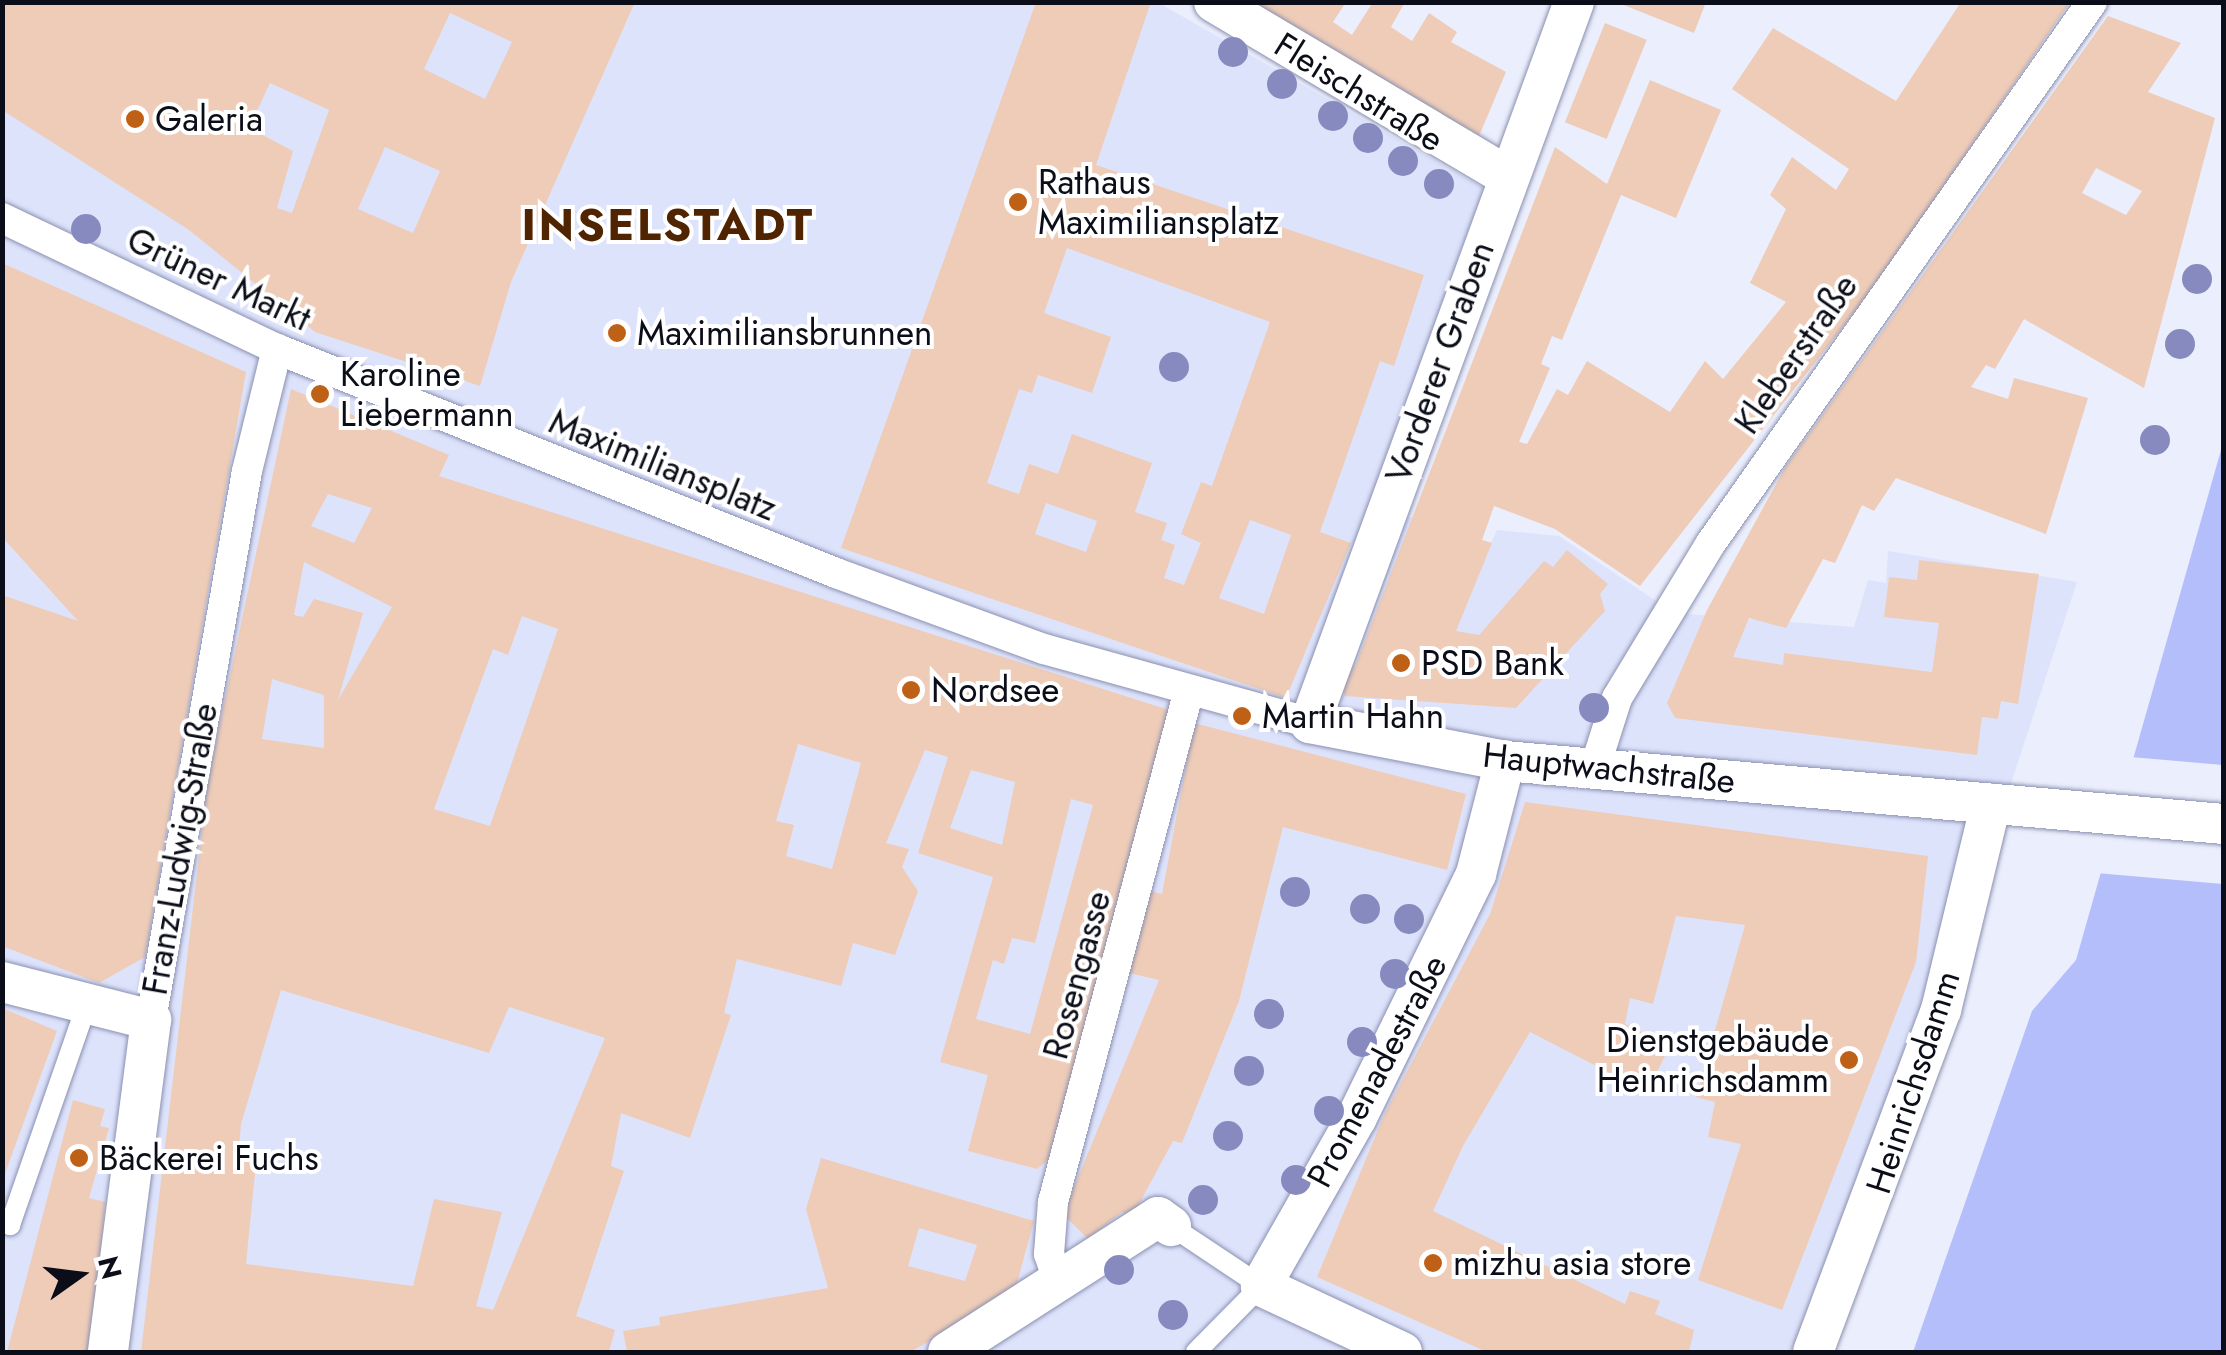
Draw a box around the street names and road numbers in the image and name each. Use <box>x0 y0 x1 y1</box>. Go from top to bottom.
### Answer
street label: Fleischstraße <box>1267 24 1451 160</box>
street label: Grüner Markt <box>121 218 317 340</box>
street label: Vorderer Graben <box>1377 236 1503 488</box>
street label: Kleberstraße <box>1726 266 1866 442</box>
street label: Maximiliansplatz <box>543 400 783 530</box>
street label: Franz-Ludwig-Straße <box>134 700 226 998</box>
street label: Hauptwachstraße <box>1481 734 1737 802</box>
street label: Rosengasse <box>1034 886 1120 1064</box>
street label: Promenadestraße <box>1298 948 1456 1194</box>
street label: Heinrichsdamm <box>1857 965 1969 1199</box>

